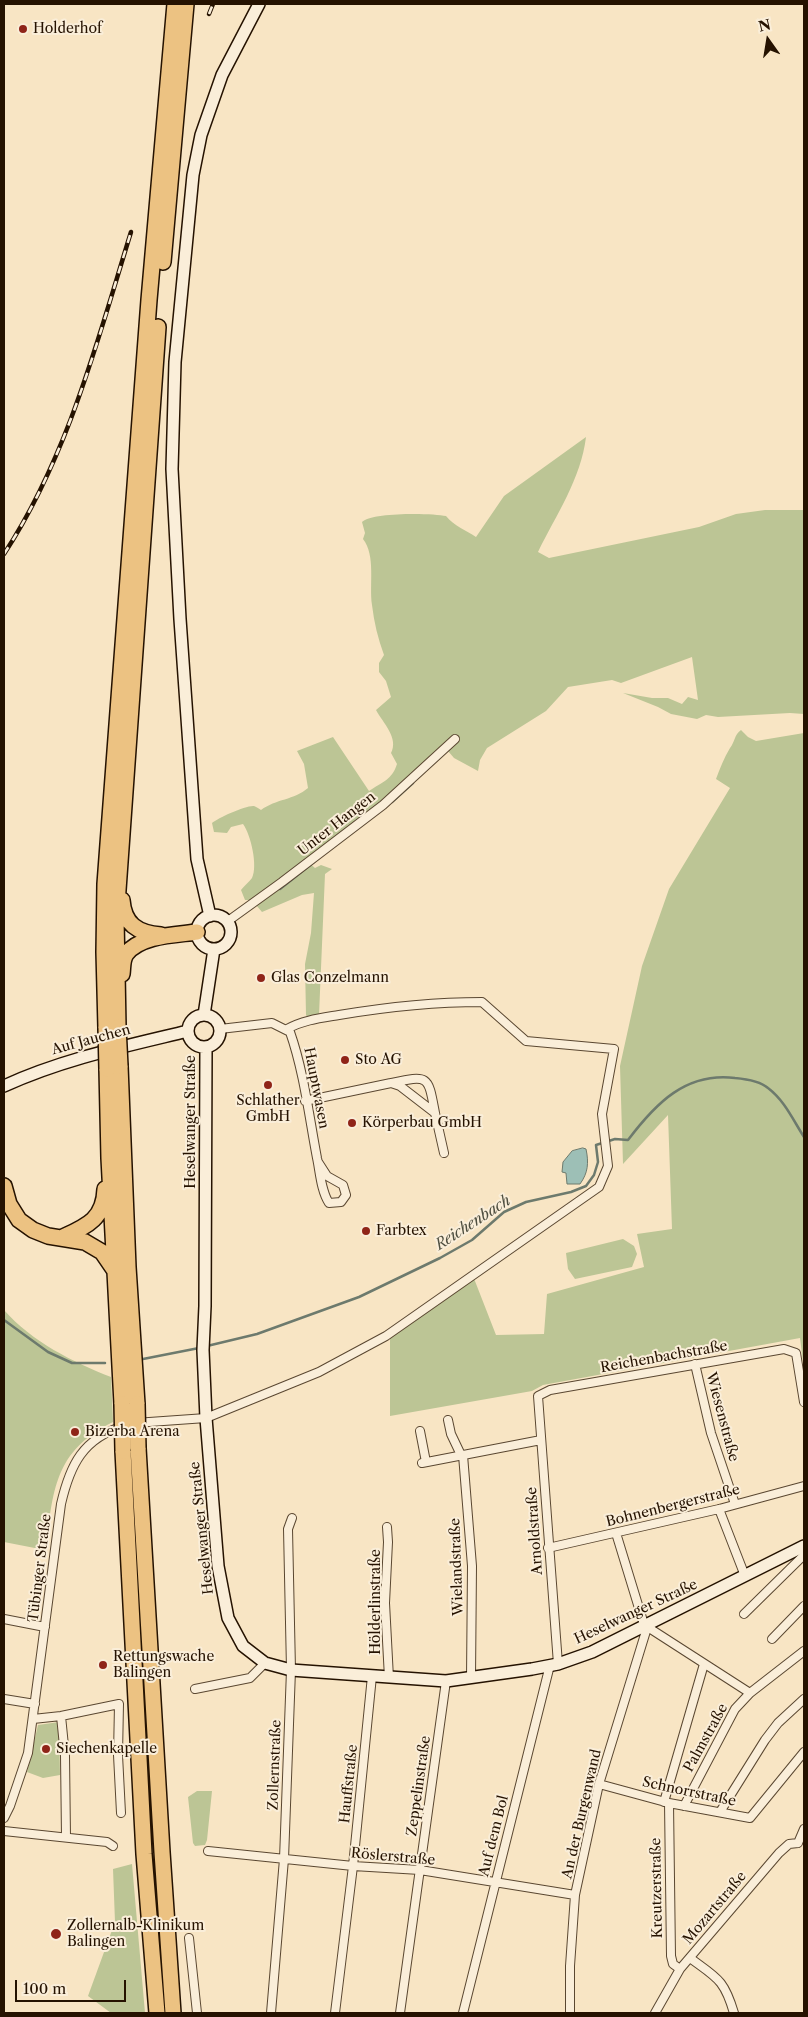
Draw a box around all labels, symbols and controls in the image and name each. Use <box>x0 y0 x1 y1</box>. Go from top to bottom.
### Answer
north arrow <box>743 15 793 65</box>
text: N <box>757 15 773 36</box>
place label: Holderhof <box>33 21 102 37</box>
marker: Holderhof <box>17 23 29 35</box>
street label: Unter Hangen <box>295 789 379 859</box>
place label: Glas Conzelmann <box>271 970 389 986</box>
marker: Glas Conzelmann <box>255 972 267 984</box>
street label: Auf Jauchen <box>50 1021 132 1059</box>
street label: Hauptwasen <box>300 1046 332 1130</box>
place label: Sto AG <box>355 1052 402 1068</box>
marker: Sto AG <box>339 1054 351 1066</box>
street label: Heselwanger Straße <box>183 1055 199 1189</box>
marker: Schlather GmbH <box>262 1079 274 1091</box>
place label: Schlather GmbH <box>236 1093 300 1126</box>
place label: Körperbau GmbH <box>362 1115 482 1131</box>
marker: Körperbau GmbH <box>346 1117 358 1129</box>
water label: Reichenbach <box>432 1192 514 1254</box>
place label: Farbtex <box>376 1223 427 1239</box>
marker: Farbtex <box>360 1225 372 1237</box>
street label: Reichenbachstraße <box>599 1338 729 1376</box>
street label: Wiesenstraße <box>702 1370 742 1464</box>
place label: Bizerba Arena <box>85 1424 180 1440</box>
marker: Bizerba Arena <box>69 1426 81 1438</box>
street label: Heselwanger Straße <box>187 1461 217 1595</box>
street label: Bohnenbergerstraße <box>604 1481 742 1531</box>
street label: Arnoldstraße <box>524 1486 546 1576</box>
street label: Tübinger Straße <box>25 1513 55 1623</box>
street label: Wielandstraße <box>447 1518 467 1616</box>
street label: Hölderlinstraße <box>368 1549 384 1655</box>
street label: Heselwanger Straße <box>572 1576 700 1648</box>
place label: Rettungswache Balingen <box>113 1649 214 1681</box>
marker: Rettungswache Balingen <box>97 1659 109 1671</box>
street label: Palmstraße <box>680 1701 732 1775</box>
street label: Zollernstraße <box>265 1719 285 1811</box>
street label: Zeppelinstraße <box>404 1735 434 1837</box>
place label: Siechenkapelle <box>56 1741 157 1757</box>
marker: Siechenkapelle <box>40 1743 52 1755</box>
street label: Hauffstraße <box>337 1744 361 1824</box>
street label: An der Burgenwand <box>559 1748 605 1880</box>
street label: Schnorrstraße <box>641 1774 737 1810</box>
street label: Auf dem Bol <box>476 1794 512 1878</box>
street label: Kreutzerstraße <box>648 1838 666 1938</box>
street label: Röslerstraße <box>350 1845 436 1869</box>
street label: Mozartstraße <box>680 1868 750 1948</box>
place label: Zollernalb-Klinikum Balingen <box>67 1918 204 1950</box>
marker: Zollernalb-Klinikum Balingen <box>49 1927 63 1941</box>
scale bar <box>18 1970 129 2002</box>
text: 100 m <box>23 1979 66 1998</box>

